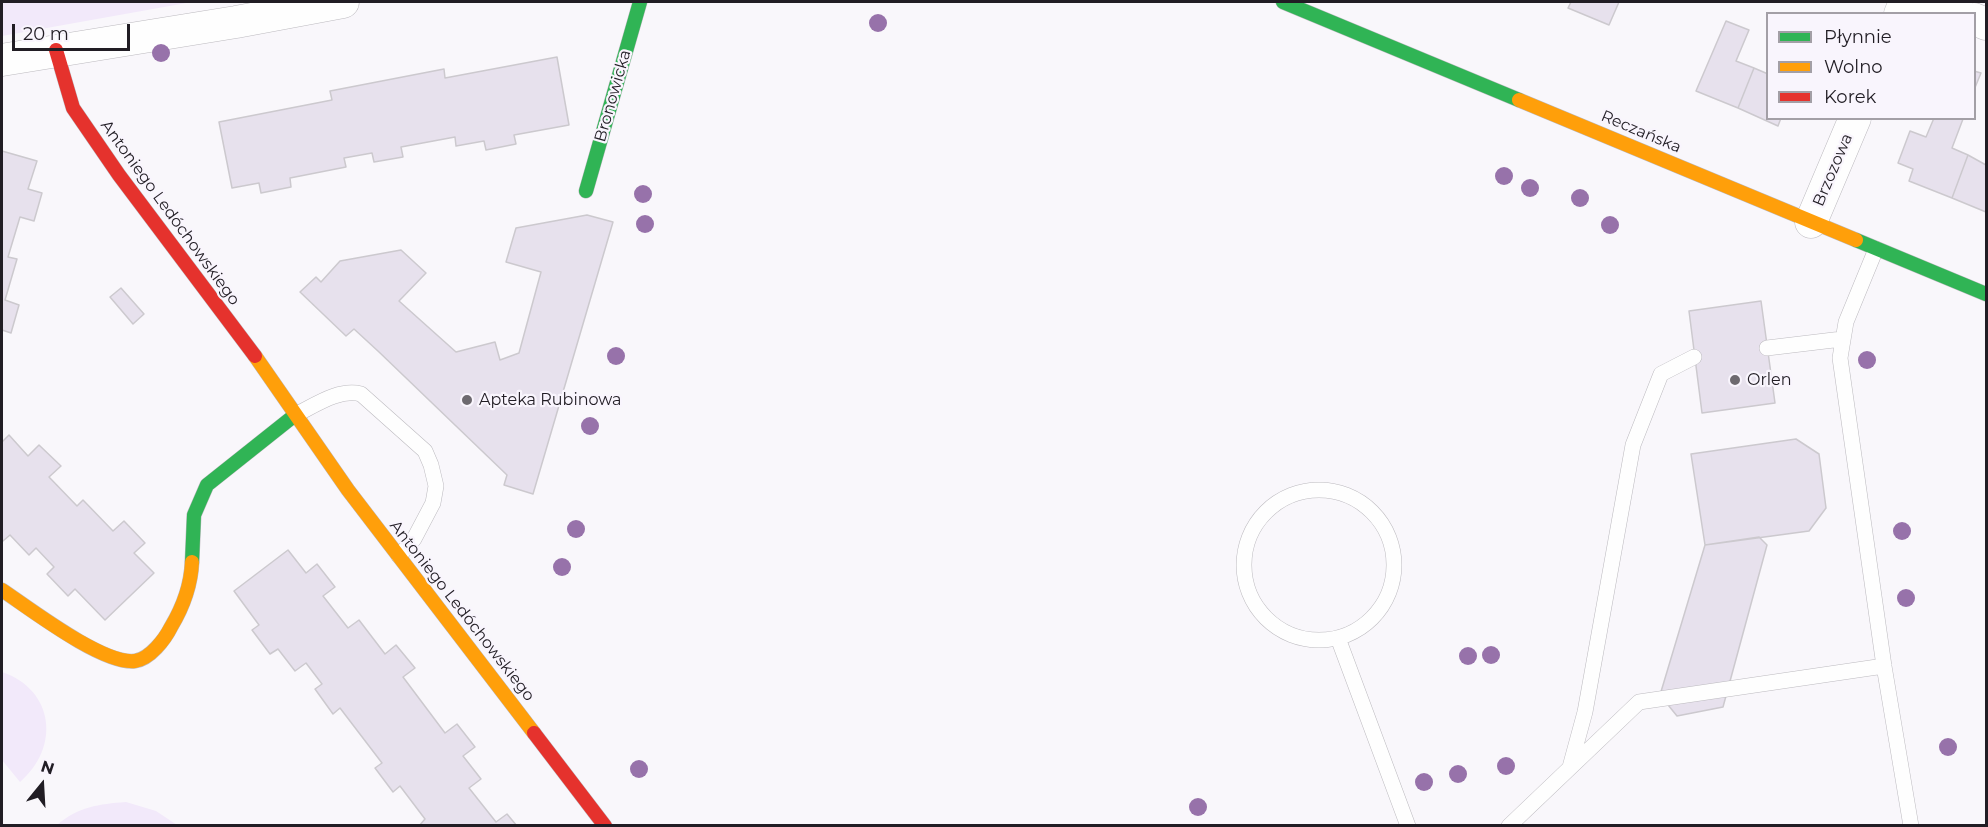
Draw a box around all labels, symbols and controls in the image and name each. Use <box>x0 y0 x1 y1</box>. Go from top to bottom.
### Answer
scale bar <box>15 12 134 50</box>
legend <box>1766 12 1976 120</box>
text: 20 m <box>23 23 69 45</box>
text: Płynnie <box>1824 26 1892 48</box>
street label: Bronowicka <box>591 48 635 144</box>
text: Wolno <box>1824 56 1883 78</box>
text: Korek <box>1824 86 1876 108</box>
street label: Reczańska <box>1598 107 1684 157</box>
street label: Antoniego Ledóchowskiego <box>96 117 244 309</box>
street label: Brzozowa <box>1809 131 1857 209</box>
place label: Orlen <box>1747 370 1792 390</box>
marker: Orlen <box>1728 373 1742 387</box>
place label: Apteka Rubinowa <box>479 390 621 410</box>
marker: Apteka Rubinowa <box>460 393 474 407</box>
street label: Antoniego Ledóchowskiego <box>385 517 539 705</box>
north arrow <box>12 755 72 815</box>
text: N <box>39 756 57 778</box>

